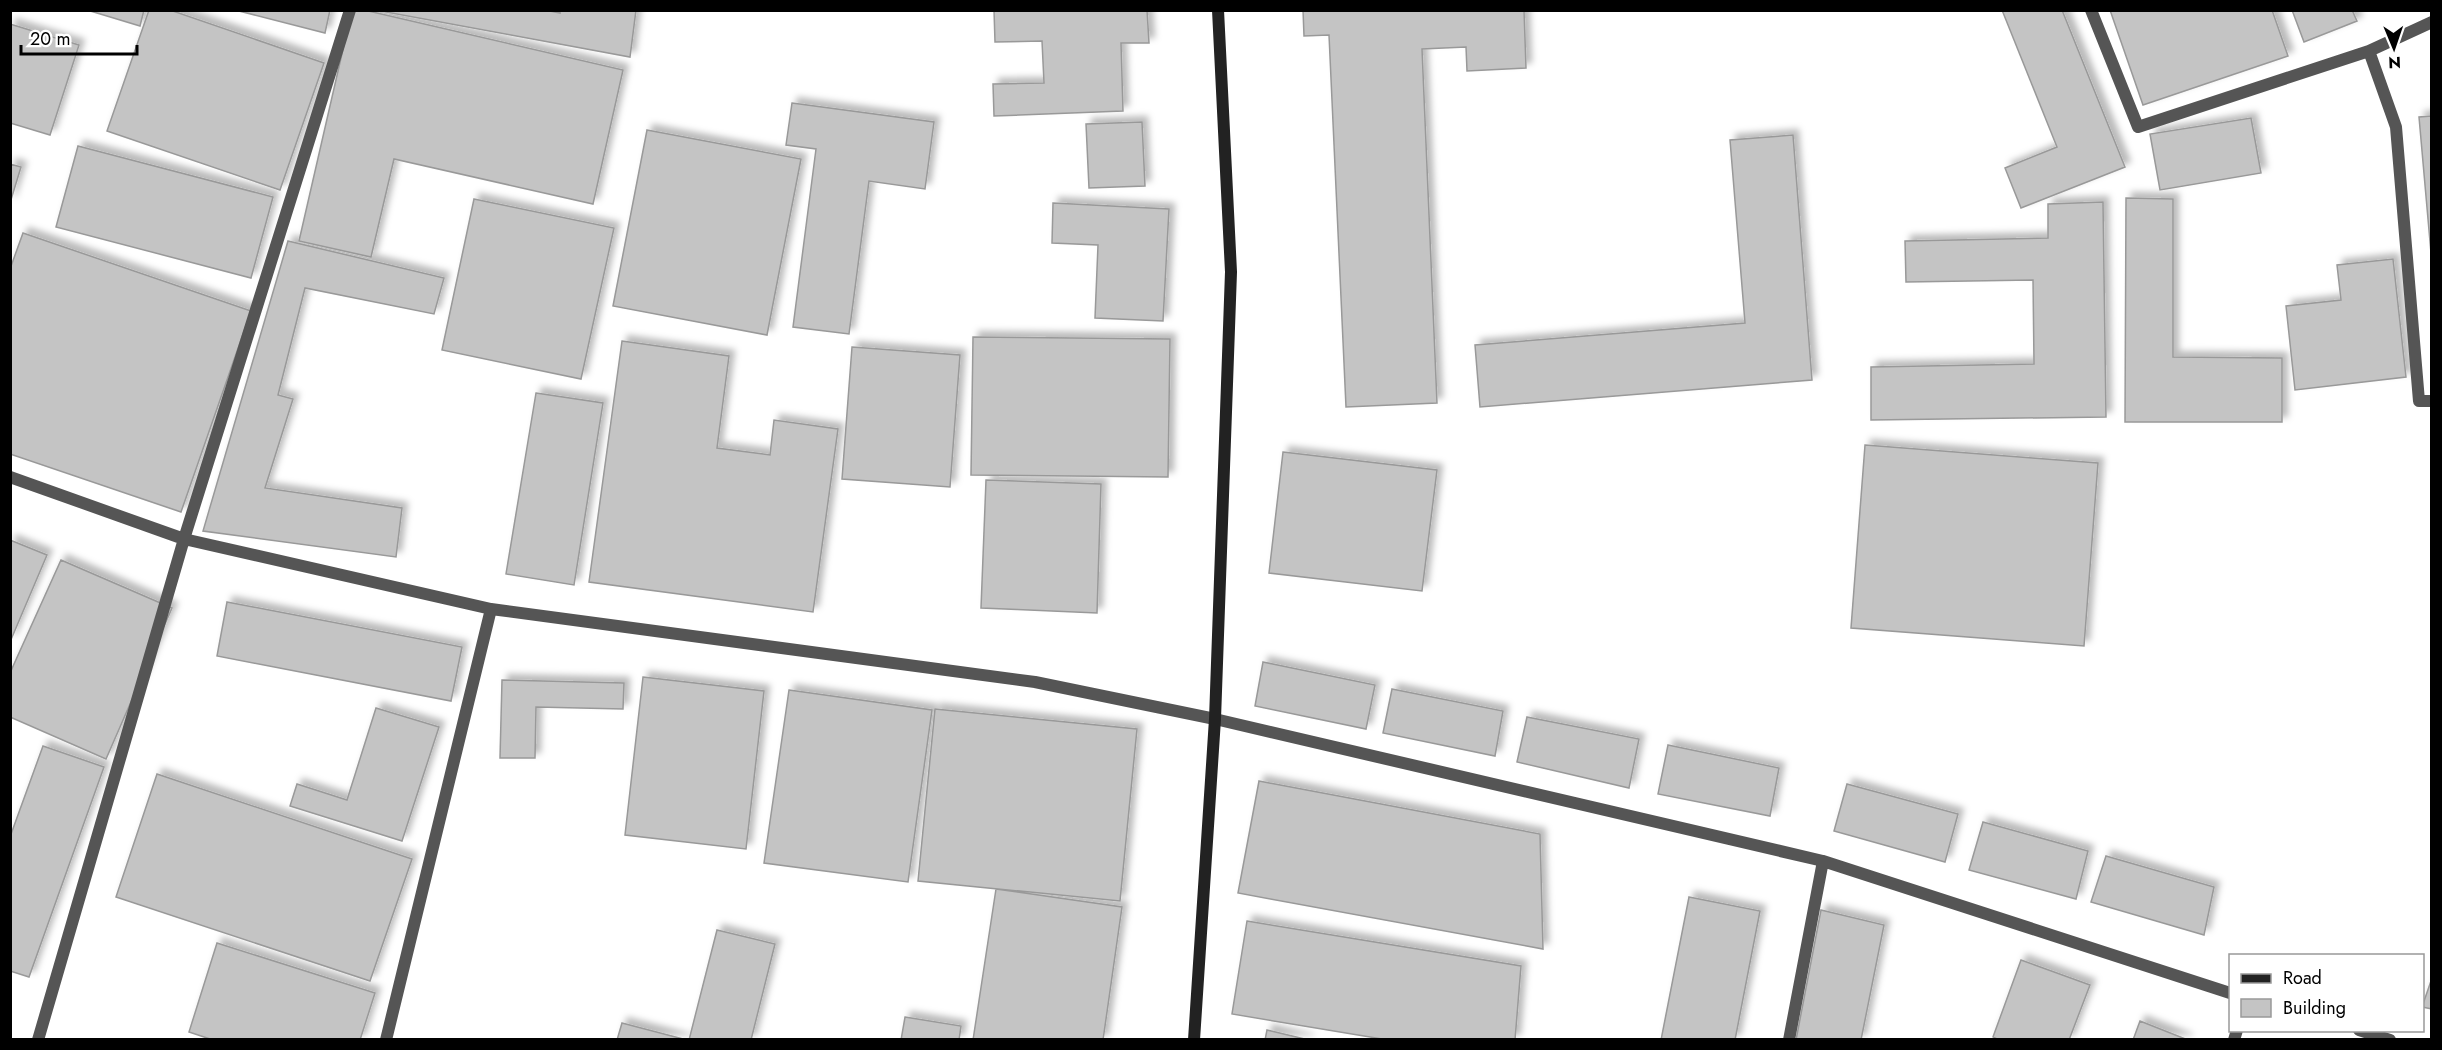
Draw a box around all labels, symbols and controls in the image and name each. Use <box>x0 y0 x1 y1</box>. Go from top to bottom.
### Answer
scale bar <box>21 18 136 56</box>
north arrow <box>2364 18 2424 78</box>
text: 20 m <box>30 26 70 52</box>
text: N <box>2388 51 2401 74</box>
legend <box>2229 954 2424 1032</box>
text: Road <box>2283 965 2322 991</box>
text: Building <box>2283 995 2346 1021</box>

